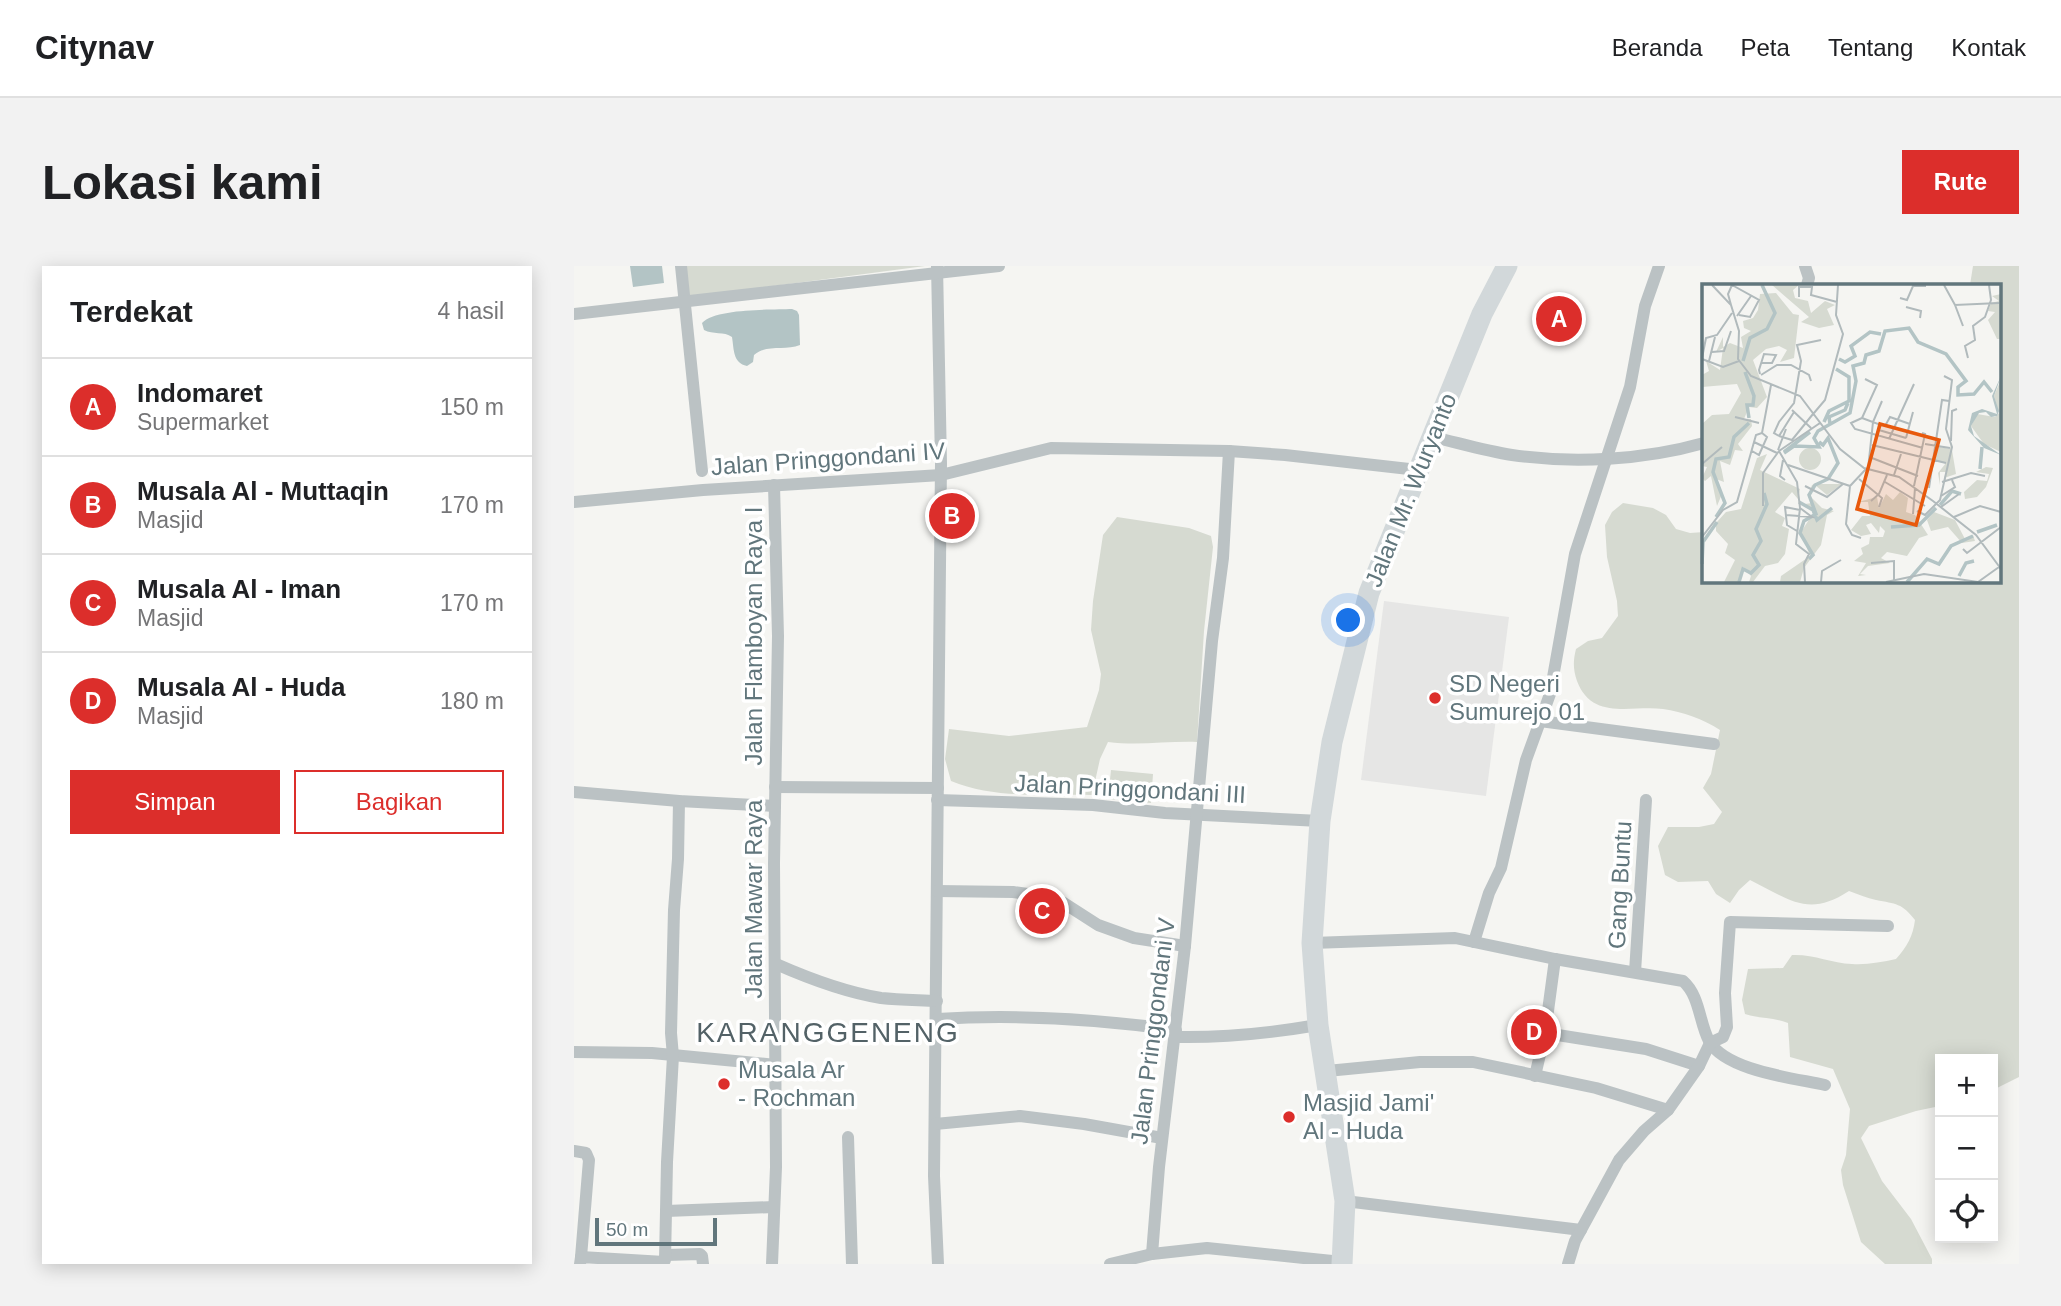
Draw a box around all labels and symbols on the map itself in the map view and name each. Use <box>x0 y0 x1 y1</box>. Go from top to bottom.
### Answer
inset map <box>1702 284 2002 583</box>
pin: A <box>1536 293 1582 345</box>
street label: Jalan Mr. Wuryanto <box>1359 389 1462 591</box>
street label: Jalan Pringgondani IV <box>710 437 946 480</box>
pin: B <box>929 490 975 542</box>
street label: Jalan Flamboyan Raya I <box>740 507 767 765</box>
your location <box>1331 603 1365 637</box>
place label: SD Negeri Sumurejo 01 <box>1449 670 1585 725</box>
marker: SD Negeri Sumurejo 01 <box>1427 690 1443 706</box>
street label: Jalan Pringgondani III <box>1013 769 1247 808</box>
street label: Jalan Mawar Raya <box>740 799 767 998</box>
street label: Gang Buntu <box>1603 820 1636 950</box>
pin: C <box>1019 885 1065 937</box>
street label: Jalan Pringgondani V <box>1125 916 1180 1146</box>
pin: D <box>1511 1006 1557 1058</box>
district label: KARANGGENENG <box>696 1017 960 1048</box>
place label: Musala Ar - Rochman <box>738 1056 855 1111</box>
marker: Musala Ar - Rochman <box>716 1076 732 1092</box>
place label: Masjid Jami' Al - Huda <box>1303 1089 1434 1144</box>
marker: Masjid Jami' Al - Huda <box>1281 1109 1297 1125</box>
scale bar <box>595 1215 718 1247</box>

